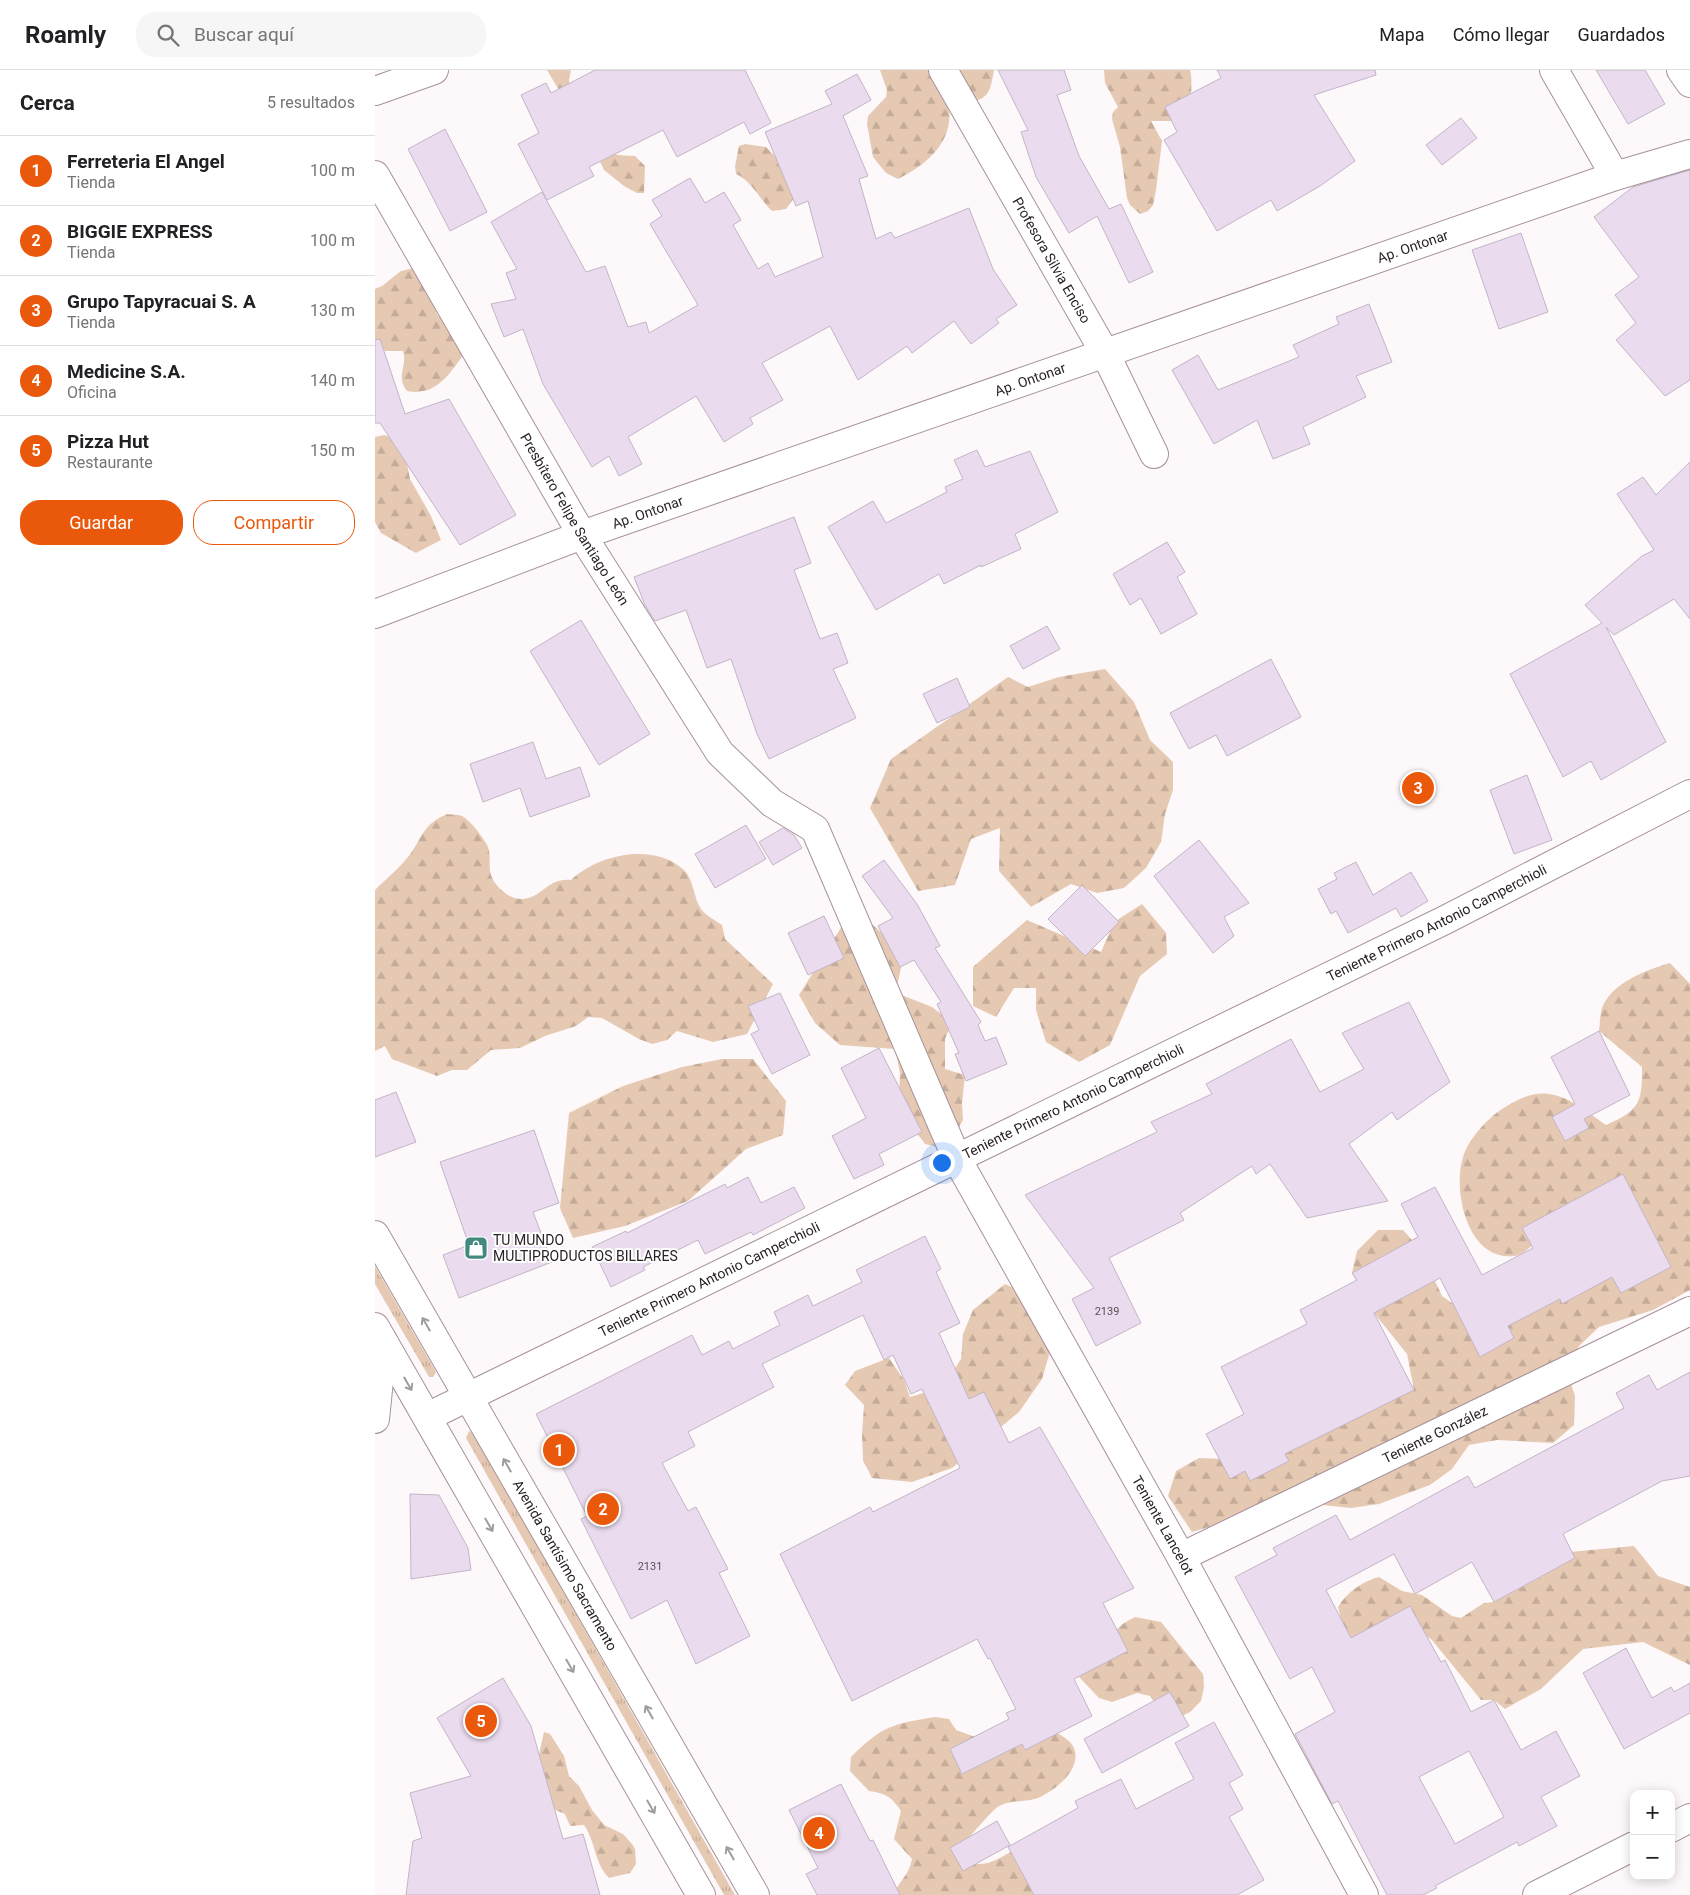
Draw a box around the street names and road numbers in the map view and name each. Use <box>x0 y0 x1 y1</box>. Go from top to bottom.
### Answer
street label: Profesora Silvia Enciso <box>1009 194 1094 326</box>
street label: Ap. Ontonar <box>1375 226 1451 266</box>
street label: Ap. Ontonar <box>993 359 1068 399</box>
street label: Presbítero Felipe Santiago León <box>517 430 632 608</box>
street label: Ap. Ontonar <box>610 492 685 532</box>
street label: Teniente Primero Antonio Camperchioli <box>1324 861 1549 985</box>
street label: Teniente Primero Antonio Camperchioli <box>960 1041 1186 1162</box>
street label: Teniente Primero Antonio Camperchioli <box>596 1219 822 1340</box>
street label: Teniente González <box>1380 1402 1490 1466</box>
street label: Teniente Lancelot <box>1129 1473 1197 1578</box>
street label: Avenida Santísimo Sacramento <box>510 1477 621 1653</box>

